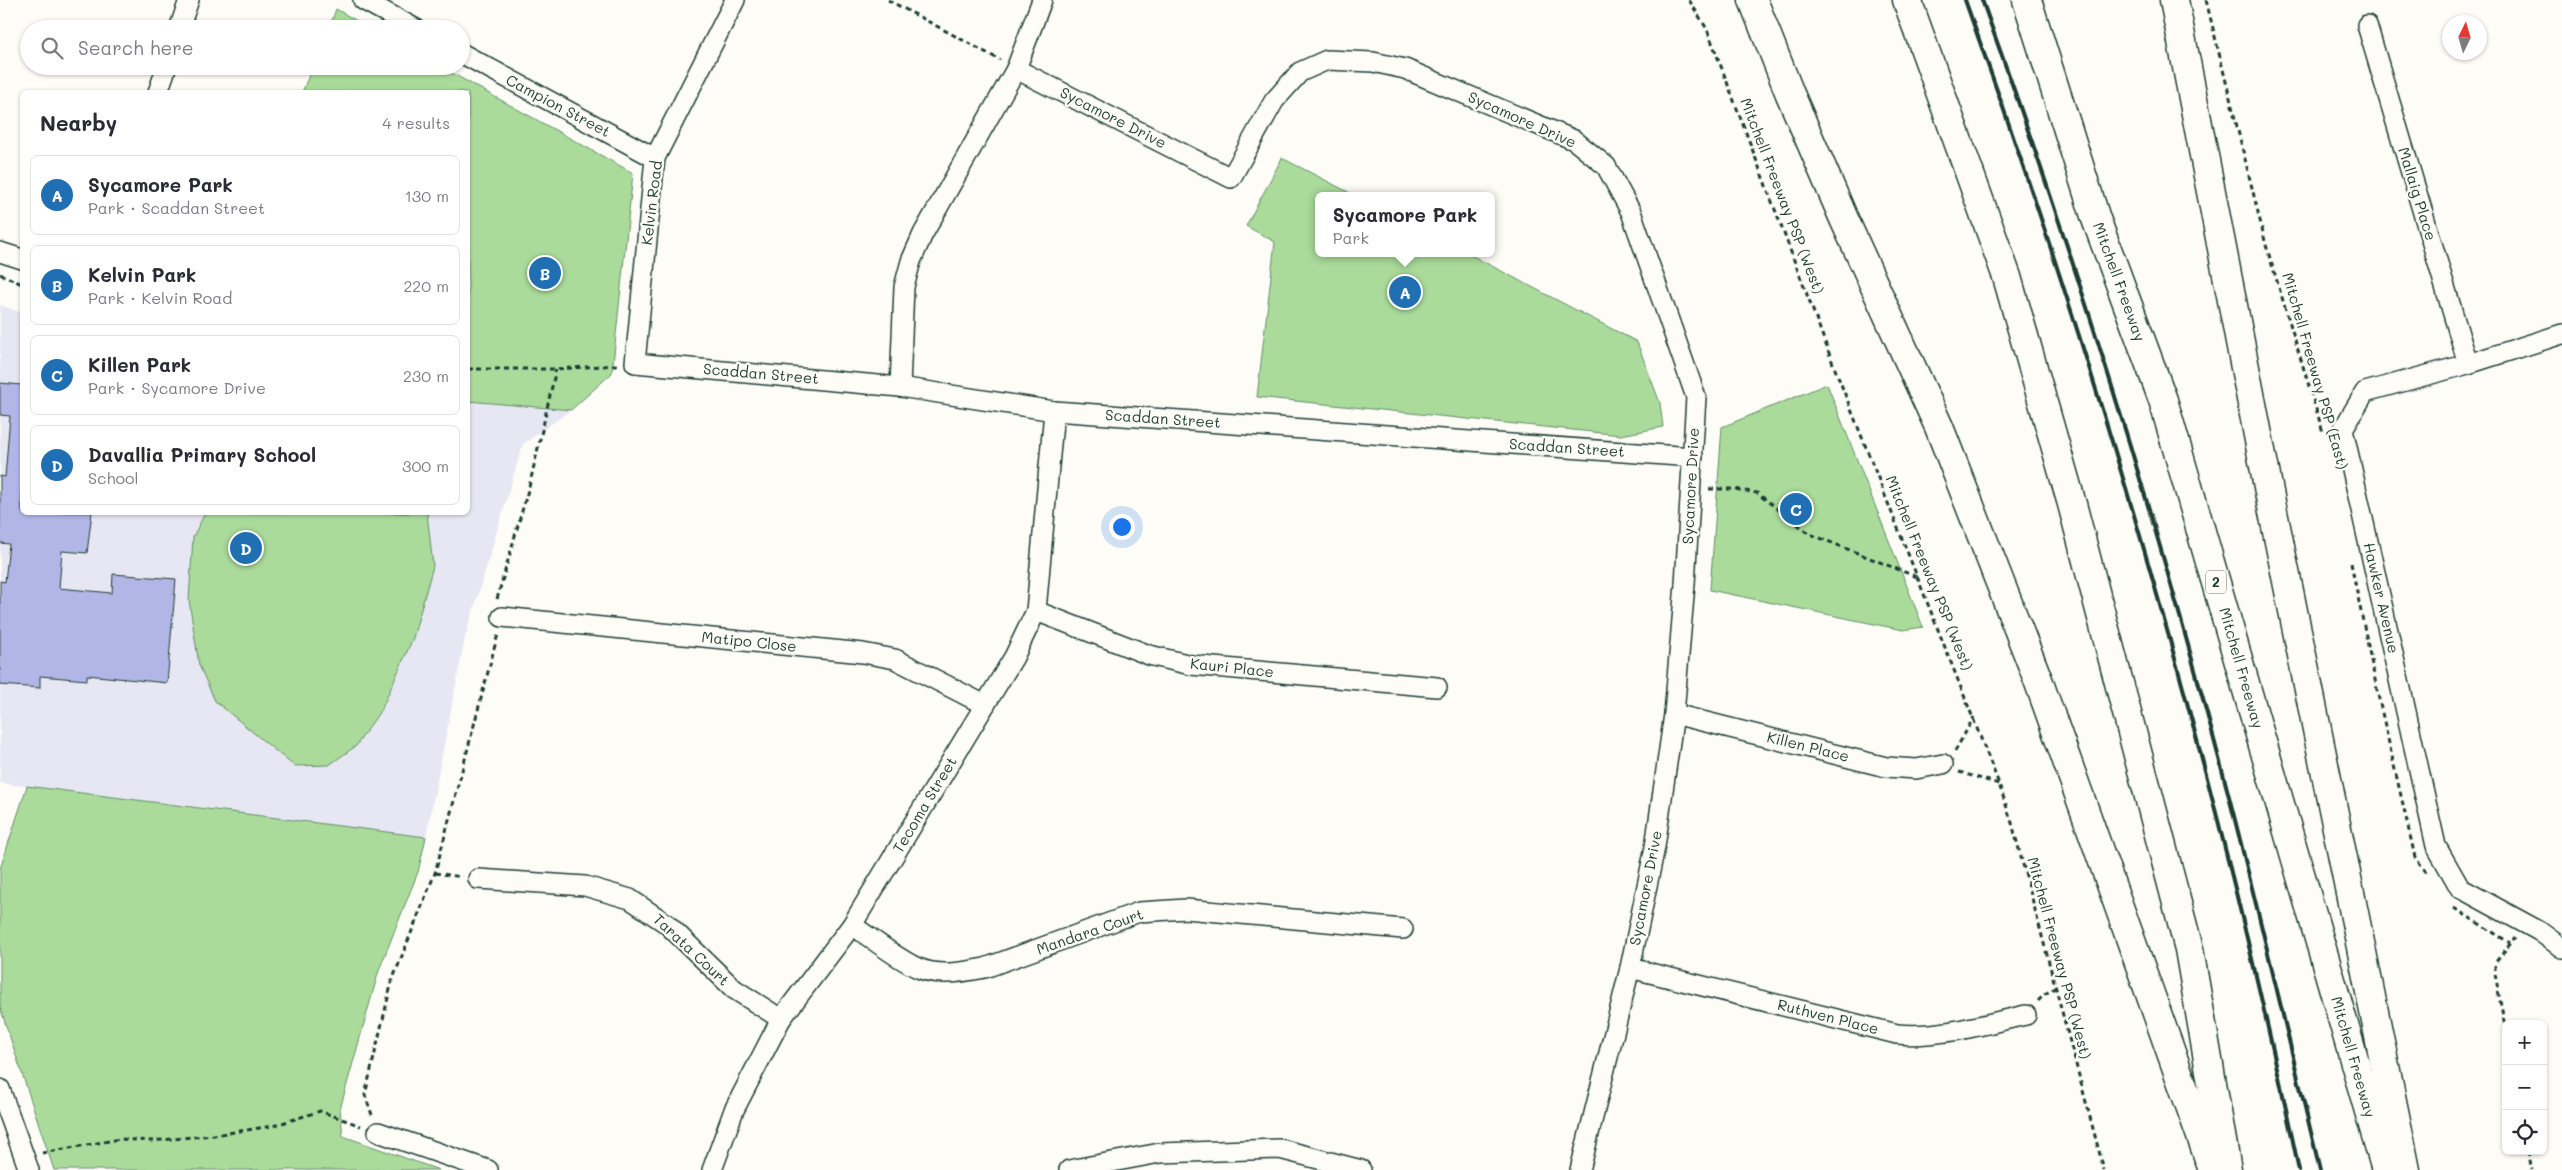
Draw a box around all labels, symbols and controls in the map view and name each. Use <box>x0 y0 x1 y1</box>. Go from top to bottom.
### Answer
north arrow <box>2442 15 2487 60</box>
search box <box>20 20 470 75</box>
icon: search <box>38 34 66 62</box>
text: Search here <box>78 35 194 60</box>
street label: Campion Street <box>503 69 614 141</box>
street label: Sycamore Drive <box>1057 82 1170 152</box>
street label: Sycamore Drive <box>1465 86 1580 152</box>
street label: Mitchell Freeway PSP (West) <box>1736 95 1830 296</box>
text: Nearby <box>40 109 117 136</box>
text: 4 results <box>382 112 450 133</box>
street label: Mallaig Place <box>2394 145 2442 243</box>
street label: Kelvin Road <box>636 159 666 246</box>
text: Sycamore Park <box>88 172 233 197</box>
text: A <box>51 185 63 206</box>
text: 130 m <box>405 185 449 206</box>
popup <box>1315 192 1495 257</box>
text: Park · Scaddan Street <box>88 197 265 218</box>
text: Sycamore Park <box>1333 202 1477 227</box>
street label: Mitchell Freeway <box>2089 219 2151 344</box>
text: Park <box>1333 227 1369 248</box>
pin: B <box>529 254 561 292</box>
text: Kelvin Park <box>88 262 196 287</box>
street label: Mitchell Freeway PSP (East) <box>2278 270 2354 471</box>
pin: A <box>1389 273 1421 311</box>
text: B <box>52 275 62 296</box>
text: 220 m <box>403 275 449 296</box>
text: Park · Kelvin Road <box>88 287 232 308</box>
text: Killen Park <box>88 352 191 377</box>
street label: Scaddan Street <box>703 358 820 388</box>
text: C <box>51 365 63 386</box>
text: 230 m <box>403 365 449 386</box>
text: Park · Sycamore Drive <box>88 377 266 398</box>
street label: Scaddan Street <box>1105 404 1222 432</box>
street label: Sycamore Drive <box>1677 427 1703 545</box>
street label: Scaddan Street <box>1509 433 1626 461</box>
text: Davallia Primary School <box>88 442 316 467</box>
text: D <box>51 455 63 476</box>
text: 300 m <box>402 455 449 476</box>
text: School <box>88 467 138 488</box>
street label: Mitchell Freeway PSP (West) <box>1882 472 1978 673</box>
pin: C <box>1780 490 1812 528</box>
your location <box>1109 514 1135 540</box>
pin: D <box>230 529 262 567</box>
street label: Hawker Avenue <box>2360 540 2404 655</box>
road number: 2 <box>2206 570 2226 594</box>
street label: Mitchell Freeway <box>2215 605 2269 731</box>
street label: Matipo Close <box>701 626 798 656</box>
street label: Kauri Place <box>1189 653 1275 681</box>
street label: Killen Place <box>1765 726 1851 766</box>
street label: Tecoma Street <box>887 753 961 856</box>
street label: Sycamore Drive <box>1624 829 1666 947</box>
street label: Mitchell Freeway PSP (West) <box>2023 855 2097 1061</box>
street label: Mandara Court <box>1033 903 1146 959</box>
street label: Tarata Court <box>649 909 734 990</box>
street label: Ruthven Place <box>1776 994 1881 1038</box>
street label: Mitchell Freeway <box>2327 994 2381 1120</box>
map controls <box>2502 1020 2547 1155</box>
button: + <box>2502 1020 2547 1065</box>
button: − <box>2502 1065 2547 1110</box>
button: locate <box>2502 1110 2547 1155</box>

